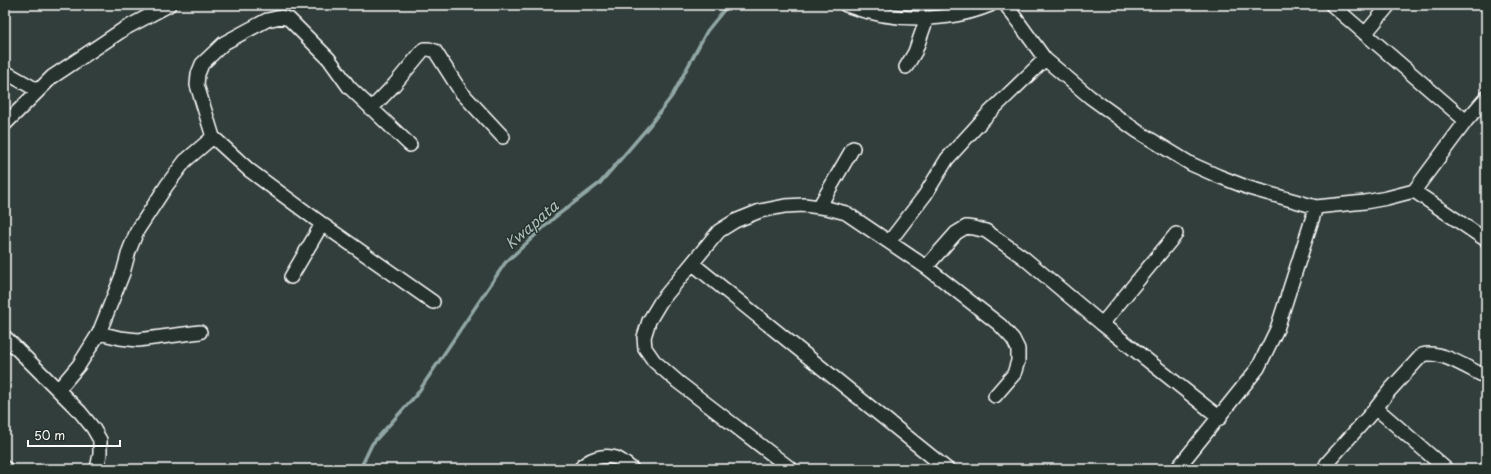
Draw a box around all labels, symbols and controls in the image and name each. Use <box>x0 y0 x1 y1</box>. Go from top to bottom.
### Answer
water label: Kwapata <box>499 194 563 254</box>
scale bar <box>28 422 120 448</box>
text: 50 m <box>34 426 65 444</box>

